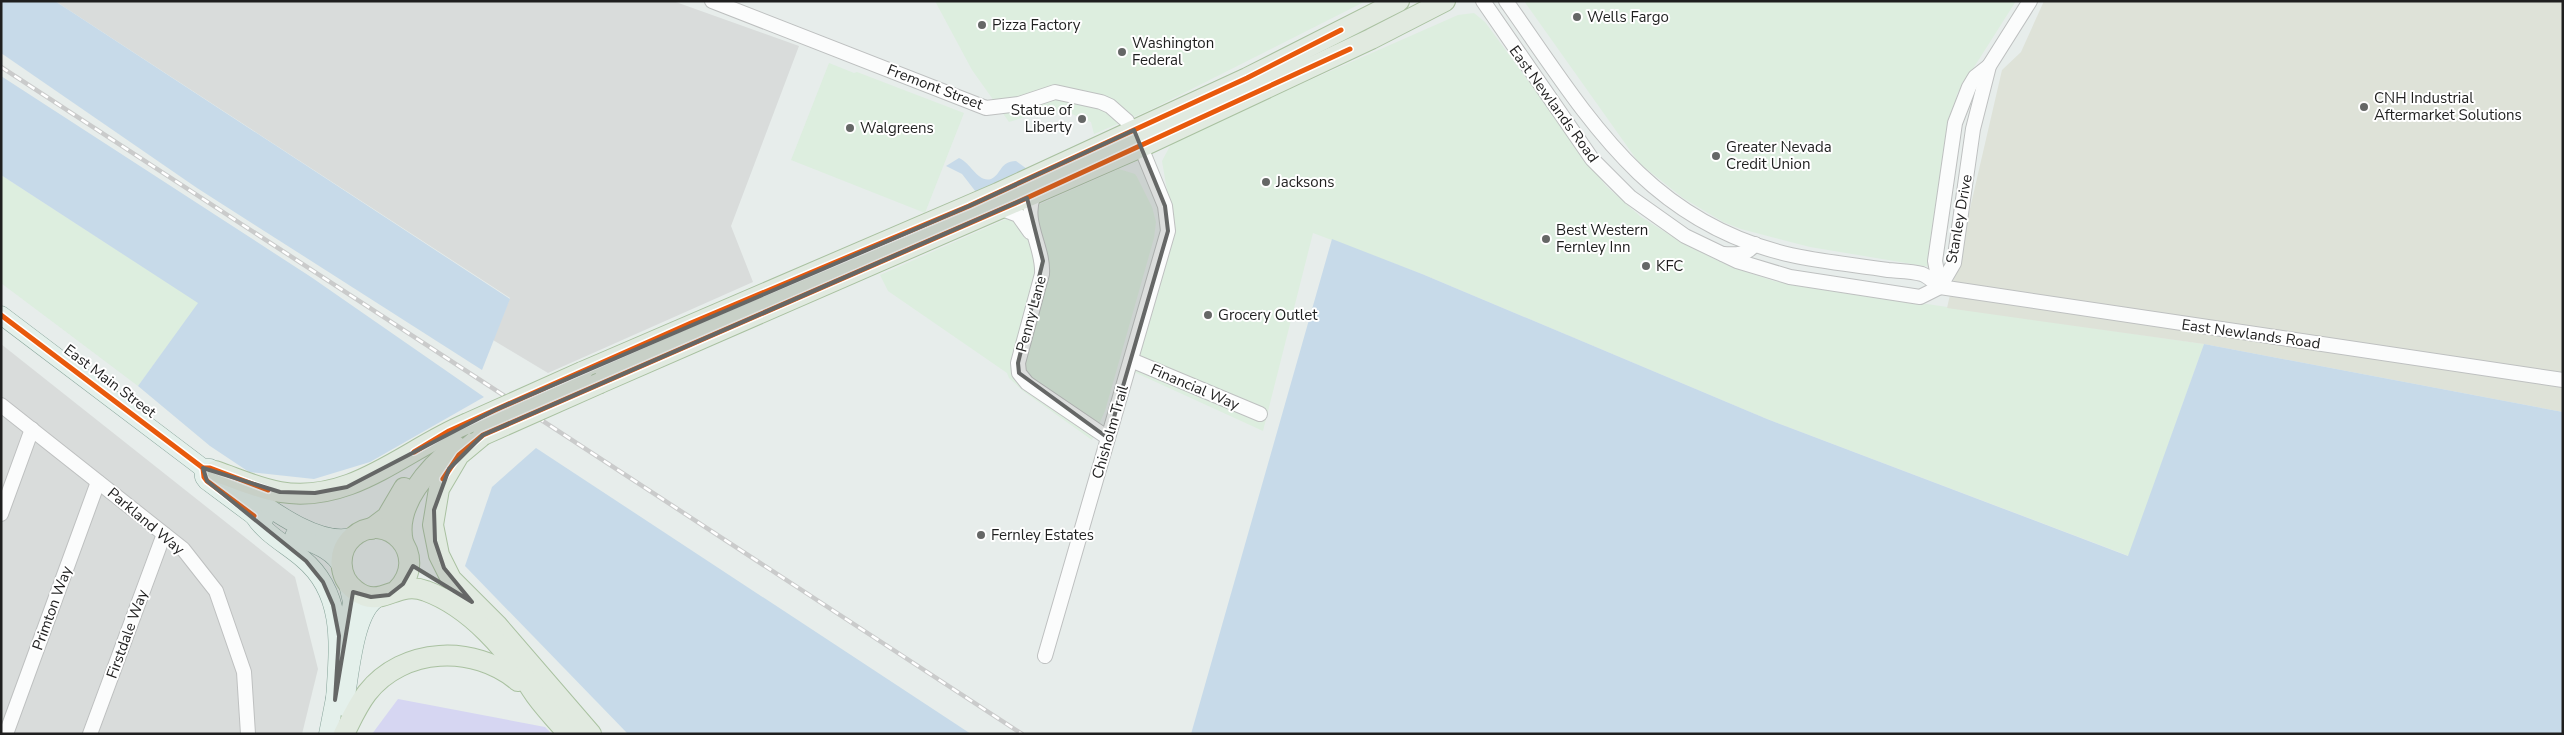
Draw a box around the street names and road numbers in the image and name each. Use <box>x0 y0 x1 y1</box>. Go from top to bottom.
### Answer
street label: East Newlands Road <box>1505 41 1603 167</box>
street label: Fremont Street <box>884 60 986 115</box>
street label: Stanley Drive <box>1941 173 1977 265</box>
street label: Penny Lane <box>1011 274 1051 354</box>
street label: East Newlands Road <box>2180 314 2322 354</box>
street label: East Main Street <box>60 340 161 423</box>
street label: Financial Way <box>1148 359 1243 415</box>
street label: Chisholm Trail <box>1087 382 1133 481</box>
street label: Parkland Way <box>103 483 189 559</box>
street label: Primton Way <box>28 563 77 653</box>
street label: Firstdale Way <box>102 586 152 681</box>

